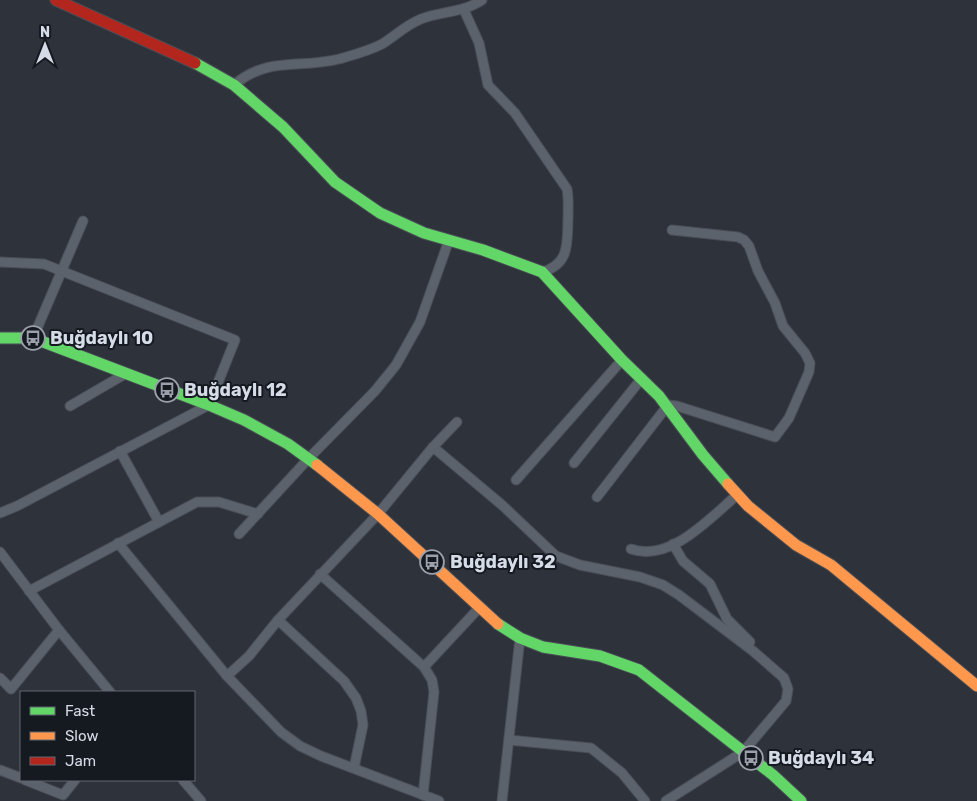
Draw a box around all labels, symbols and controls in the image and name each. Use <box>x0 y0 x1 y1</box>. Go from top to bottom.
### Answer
north arrow <box>20 20 70 70</box>
text: N <box>40 24 50 41</box>
bus stop icon: Buğdaylı 10 <box>20 325 46 351</box>
place label: Buğdaylı 10 <box>50 327 153 349</box>
bus stop icon: Buğdaylı 12 <box>154 377 180 403</box>
place label: Buğdaylı 12 <box>184 379 287 401</box>
bus stop icon: Buğdaylı 32 <box>419 549 445 575</box>
place label: Buğdaylı 32 <box>450 551 556 573</box>
legend <box>20 691 195 781</box>
text: Fast <box>65 702 95 720</box>
text: Slow <box>65 727 98 745</box>
bus stop icon: Buğdaylı 34 <box>738 745 764 771</box>
place label: Buğdaylı 34 <box>768 747 874 769</box>
text: Jam <box>65 752 96 770</box>

